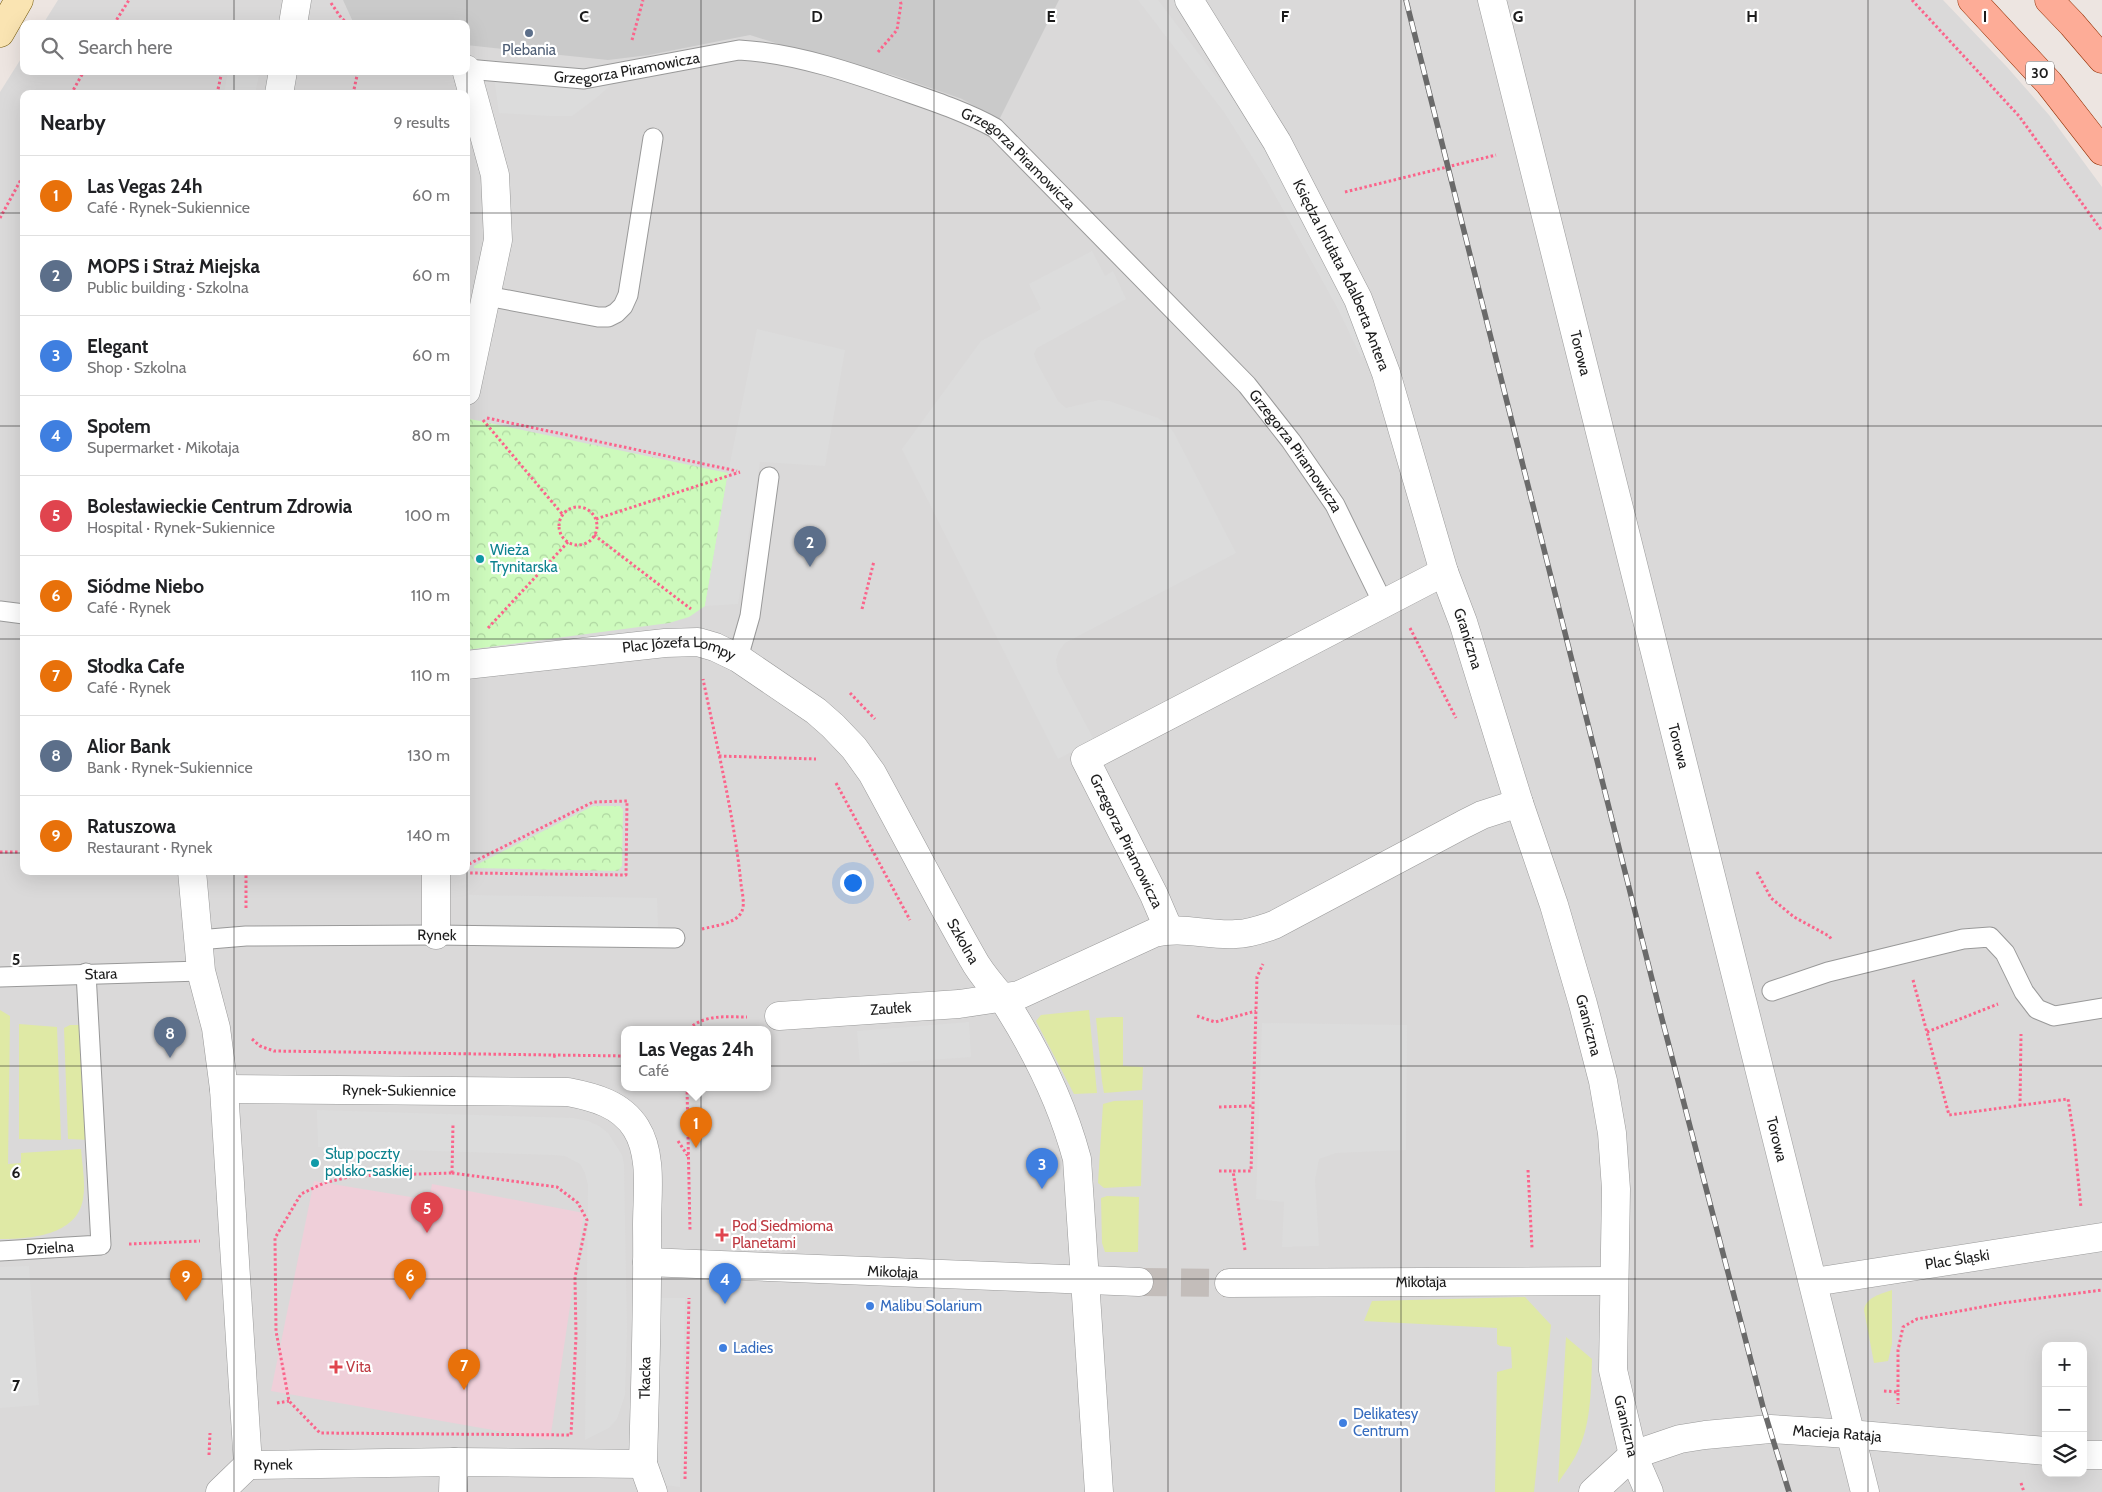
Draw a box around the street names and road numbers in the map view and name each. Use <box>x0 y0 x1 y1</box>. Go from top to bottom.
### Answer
street label: Grzegorza Piramowicza <box>553 48 702 88</box>
road number: 30 <box>2026 62 2054 84</box>
street label: Grzegorza Piramowicza <box>958 104 1079 214</box>
street label: Księdza Infułata Adalberta Antera <box>1289 176 1394 374</box>
street label: Torowa <box>1566 329 1595 378</box>
street label: Grzegorza Piramowicza <box>1245 386 1346 516</box>
street label: Graniczna <box>1450 606 1486 672</box>
street label: Plac Józefa Lompy <box>621 633 739 665</box>
street label: Torowa <box>1664 722 1693 771</box>
street label: Grzegorza Piramowicza <box>1086 771 1167 912</box>
street label: Szkolna <box>943 915 983 968</box>
street label: Rynek <box>417 926 457 944</box>
street label: Stara <box>84 964 118 983</box>
street label: Graniczna <box>1572 992 1605 1059</box>
street label: Zaułek <box>870 998 912 1019</box>
street label: Rynek-Sukiennice <box>342 1081 456 1100</box>
street label: Torowa <box>1762 1115 1791 1164</box>
street label: Dzielna <box>25 1238 75 1258</box>
street label: Plac Śląski <box>1924 1246 1991 1274</box>
street label: Mikołaja <box>867 1262 919 1282</box>
street label: Mikołaja <box>1395 1273 1447 1291</box>
street label: Tkacka <box>636 1356 654 1399</box>
street label: Graniczna <box>1610 1393 1642 1459</box>
street label: Macieja Rataja <box>1792 1421 1883 1446</box>
street label: Rynek <box>253 1455 293 1474</box>

